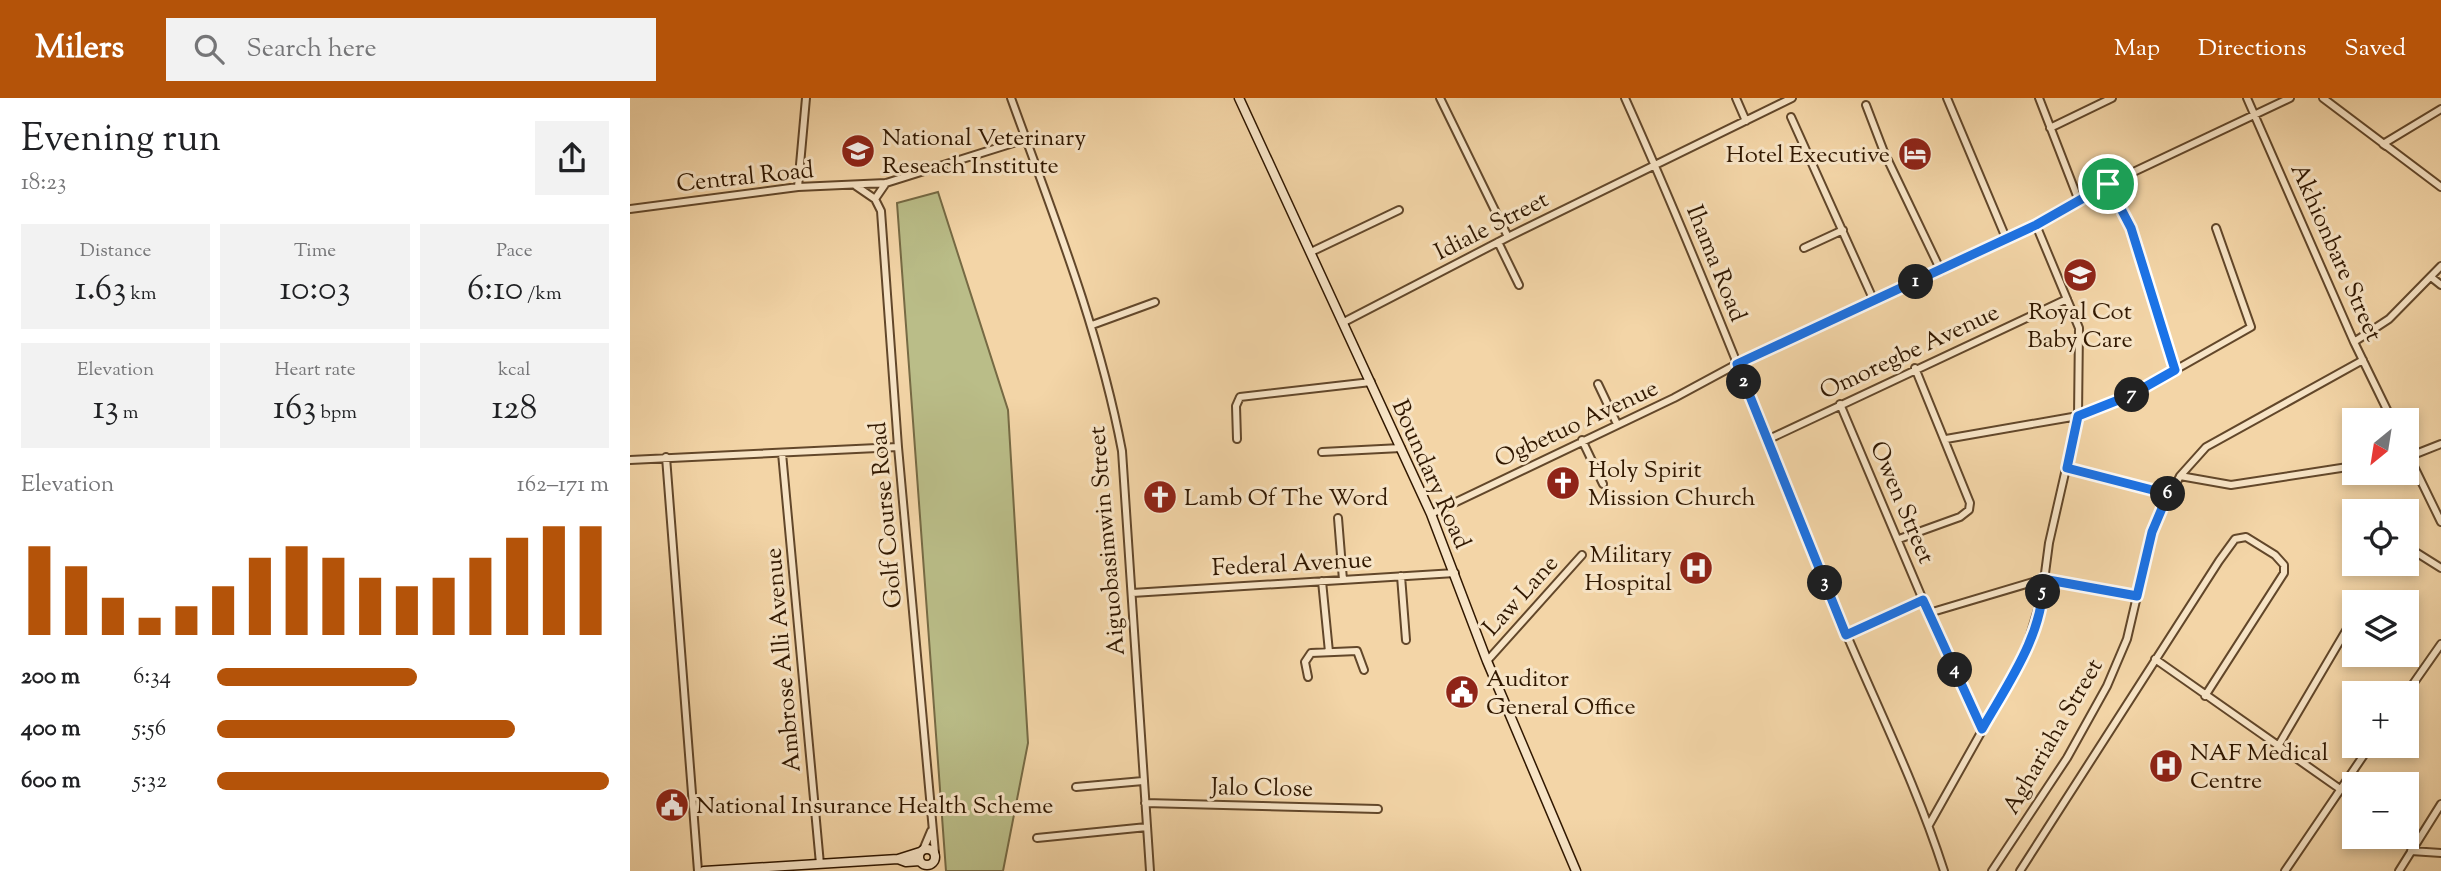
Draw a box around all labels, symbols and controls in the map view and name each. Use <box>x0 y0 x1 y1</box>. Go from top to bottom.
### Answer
search box <box>166 18 656 81</box>
text: Milers <box>35 25 124 73</box>
icon: search <box>190 30 228 68</box>
text: Search here <box>246 31 377 68</box>
text: Map <box>2114 32 2160 66</box>
text: Directions <box>2198 32 2306 66</box>
text: Saved <box>2344 32 2406 66</box>
text: Evening run <box>21 114 221 168</box>
button: share <box>535 121 609 195</box>
place label: National Veterinary Reseach Institute <box>882 122 1086 184</box>
school or university icon: National Veterinary Reseach Institute <box>839 132 877 170</box>
hotel icon: Hotel Executive <box>1896 135 1934 173</box>
place label: Hotel Executive <box>1726 139 1890 173</box>
street label: Central Road <box>675 154 816 202</box>
pin <box>2078 154 2138 214</box>
street label: Akhionbare Street <box>2281 158 2390 347</box>
icon: arrive <box>2089 165 2127 203</box>
text: 18:23 <box>21 167 66 200</box>
street label: Idiale Street <box>1429 183 1555 270</box>
street label: Ihama Road <box>1676 200 1754 328</box>
text: Distance <box>80 238 151 265</box>
text: Time <box>294 238 336 265</box>
text: Pace <box>496 238 533 265</box>
school or university icon: Royal Cot Baby Care <box>2061 256 2099 294</box>
pin: 1 <box>1898 264 1934 300</box>
text: 1.63 <box>75 265 126 316</box>
text: 10:03 <box>279 265 351 316</box>
text: 6:10 <box>467 265 523 316</box>
text: 1 <box>1912 268 1919 295</box>
text: km <box>126 281 157 308</box>
text: /km <box>523 281 562 308</box>
street label: Omoregbe Avenue <box>1815 296 2005 409</box>
place label: Royal Cot Baby Care <box>2027 296 2133 358</box>
text: Elevation <box>77 357 154 384</box>
text: Heart rate <box>274 357 356 384</box>
text: kcal <box>498 357 531 384</box>
pin: 2 <box>1726 364 1762 400</box>
text: 2 <box>1739 368 1748 395</box>
street label: Ogbetuo Avenue <box>1490 372 1664 478</box>
pin: 7 <box>2114 378 2150 412</box>
text: 7 <box>2127 381 2136 408</box>
text: 13 <box>93 384 119 435</box>
text: 163 <box>273 384 316 435</box>
text: 128 <box>491 384 537 435</box>
street label: Boundary Road <box>1382 395 1478 555</box>
text: m <box>119 400 139 427</box>
text: bpm <box>316 400 357 427</box>
north arrow <box>2342 408 2418 485</box>
map controls <box>2342 408 2419 849</box>
street label: Golf Course Road <box>862 420 912 609</box>
street label: Aiguobasimwin Street <box>1081 425 1135 657</box>
street label: Owen Street <box>1860 436 1942 569</box>
place label: Holy Spirit Mission Church <box>1588 454 1756 516</box>
church icon: Holy Spirit Mission Church <box>1544 464 1582 502</box>
text: Elevation <box>21 469 114 502</box>
text: 162–171 m <box>517 469 609 502</box>
pin: 6 <box>2150 476 2186 512</box>
church icon: Lamb Of The Word <box>1141 478 1179 516</box>
text: 6 <box>2163 480 2172 507</box>
place label: Lamb Of The Word <box>1184 482 1389 516</box>
button: locate <box>2342 499 2419 576</box>
place label: Military Hospital <box>1584 539 1672 601</box>
street label: Federal Avenue <box>1211 544 1373 586</box>
street label: Ambrose Alli Avenue <box>757 546 811 773</box>
street label: Law Lane <box>1476 548 1567 644</box>
hospital icon: Military Hospital <box>1677 549 1715 587</box>
pin: 3 <box>1808 566 1842 601</box>
text: 3 <box>1821 569 1828 596</box>
pin: 5 <box>2026 574 2060 610</box>
text: 5 <box>2039 578 2046 605</box>
button: layers <box>2342 590 2419 667</box>
pin: 4 <box>1938 652 1972 688</box>
street label: Aghariaha Street <box>1995 653 2112 821</box>
text: 4 <box>1950 656 1959 683</box>
text: 200 m <box>21 661 80 694</box>
text: 6:34 <box>133 661 171 694</box>
place label: Auditor General Office <box>1486 663 1636 725</box>
public building icon: Auditor General Office <box>1443 673 1481 711</box>
button: + <box>2342 681 2419 758</box>
text: 400 m <box>21 713 81 746</box>
text: 5:56 <box>133 713 166 746</box>
place label: NAF Medical Centre <box>2190 737 2329 799</box>
hospital icon: NAF Medical Centre <box>2147 747 2185 785</box>
text: 600 m <box>21 765 81 798</box>
text: 5:32 <box>133 765 167 798</box>
street label: Jalo Close <box>1209 771 1313 807</box>
button: − <box>2342 772 2419 849</box>
public building icon: National Insurance Health Scheme <box>653 786 691 824</box>
place label: National Insurance Health Scheme <box>696 790 1053 824</box>

